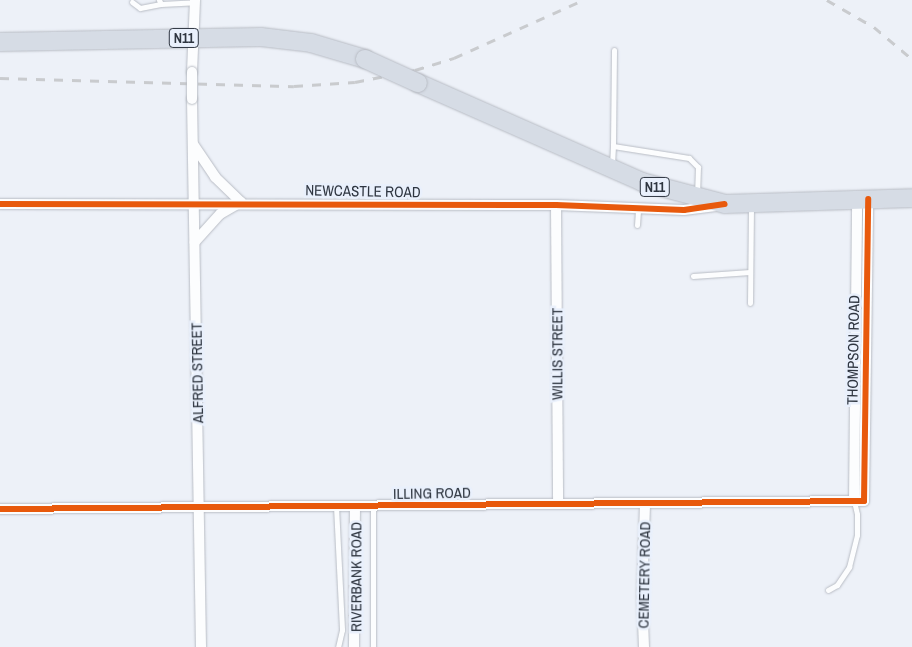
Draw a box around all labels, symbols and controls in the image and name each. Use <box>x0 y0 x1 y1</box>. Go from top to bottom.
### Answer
road number: N11 <box>168 26 200 49</box>
road number: N11 <box>639 176 671 198</box>
street label: NEWCASTLE ROAD <box>305 181 421 201</box>
street label: THOMPSON ROAD <box>843 295 863 405</box>
street label: WILLIS STREET <box>548 308 566 400</box>
street label: ALFRED STREET <box>187 323 207 423</box>
street label: ILLING ROAD <box>393 483 471 503</box>
street label: CEMETERY ROAD <box>634 521 654 629</box>
street label: RIVERBANK ROAD <box>347 522 365 632</box>

